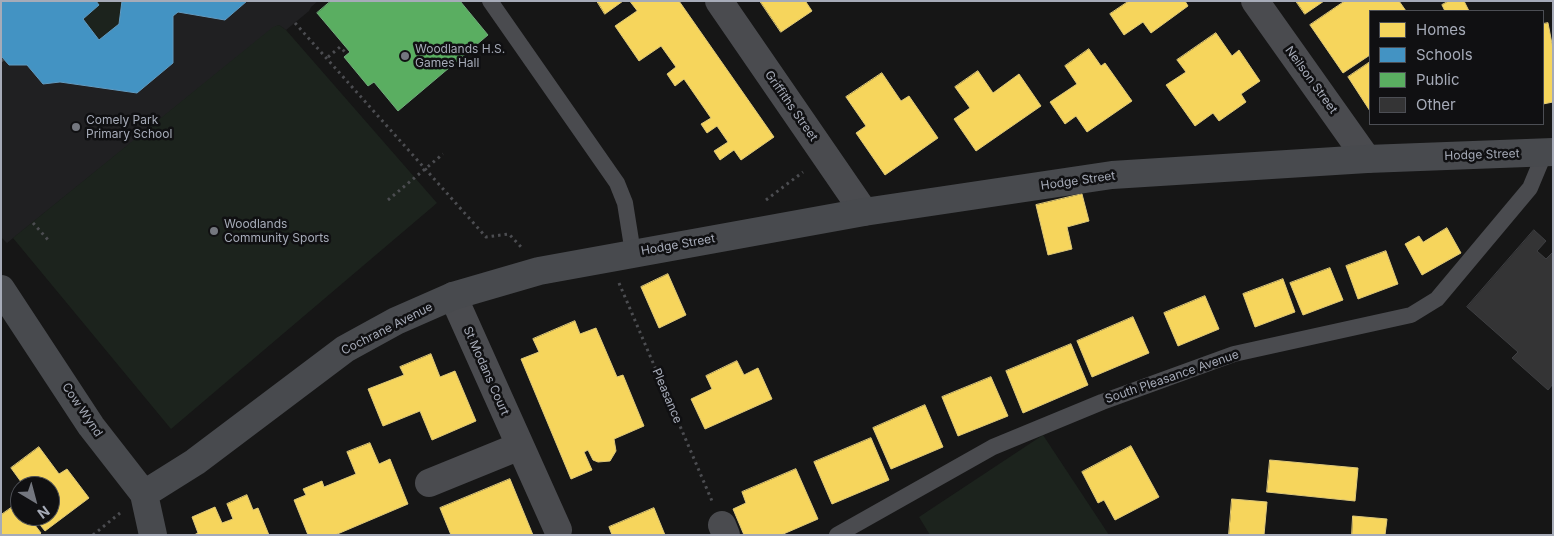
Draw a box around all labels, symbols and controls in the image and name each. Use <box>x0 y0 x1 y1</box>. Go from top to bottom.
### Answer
legend <box>1369 10 1544 125</box>
text: Homes <box>1416 20 1466 39</box>
place label: Woodlands H.S. Games Hall <box>415 42 505 70</box>
street label: Neilson Street <box>1282 44 1340 116</box>
text: Schools <box>1416 45 1473 64</box>
marker: Woodlands H.S. Games Hall <box>399 50 411 62</box>
street label: Griffiths Street <box>761 68 821 144</box>
text: Public <box>1416 70 1459 89</box>
text: Other <box>1416 95 1456 114</box>
place label: Comely Park Primary School <box>86 113 172 141</box>
marker: Comely Park Primary School <box>70 121 82 133</box>
street label: Hodge Street <box>1444 146 1520 164</box>
street label: Hodge Street <box>1040 169 1116 193</box>
place label: Woodlands Community Sports <box>224 217 329 245</box>
marker: Woodlands Community Sports <box>208 225 220 237</box>
street label: Hodge Street <box>640 231 716 259</box>
street label: Cochrane Avenue <box>339 300 435 358</box>
street label: St Modans Court <box>460 324 512 418</box>
street label: South Pleasance Avenue <box>1103 347 1241 407</box>
street label: Pleasance <box>649 366 685 426</box>
street label: Cow Wynd <box>59 380 105 440</box>
north arrow <box>10 476 60 526</box>
text: N <box>34 503 53 523</box>

